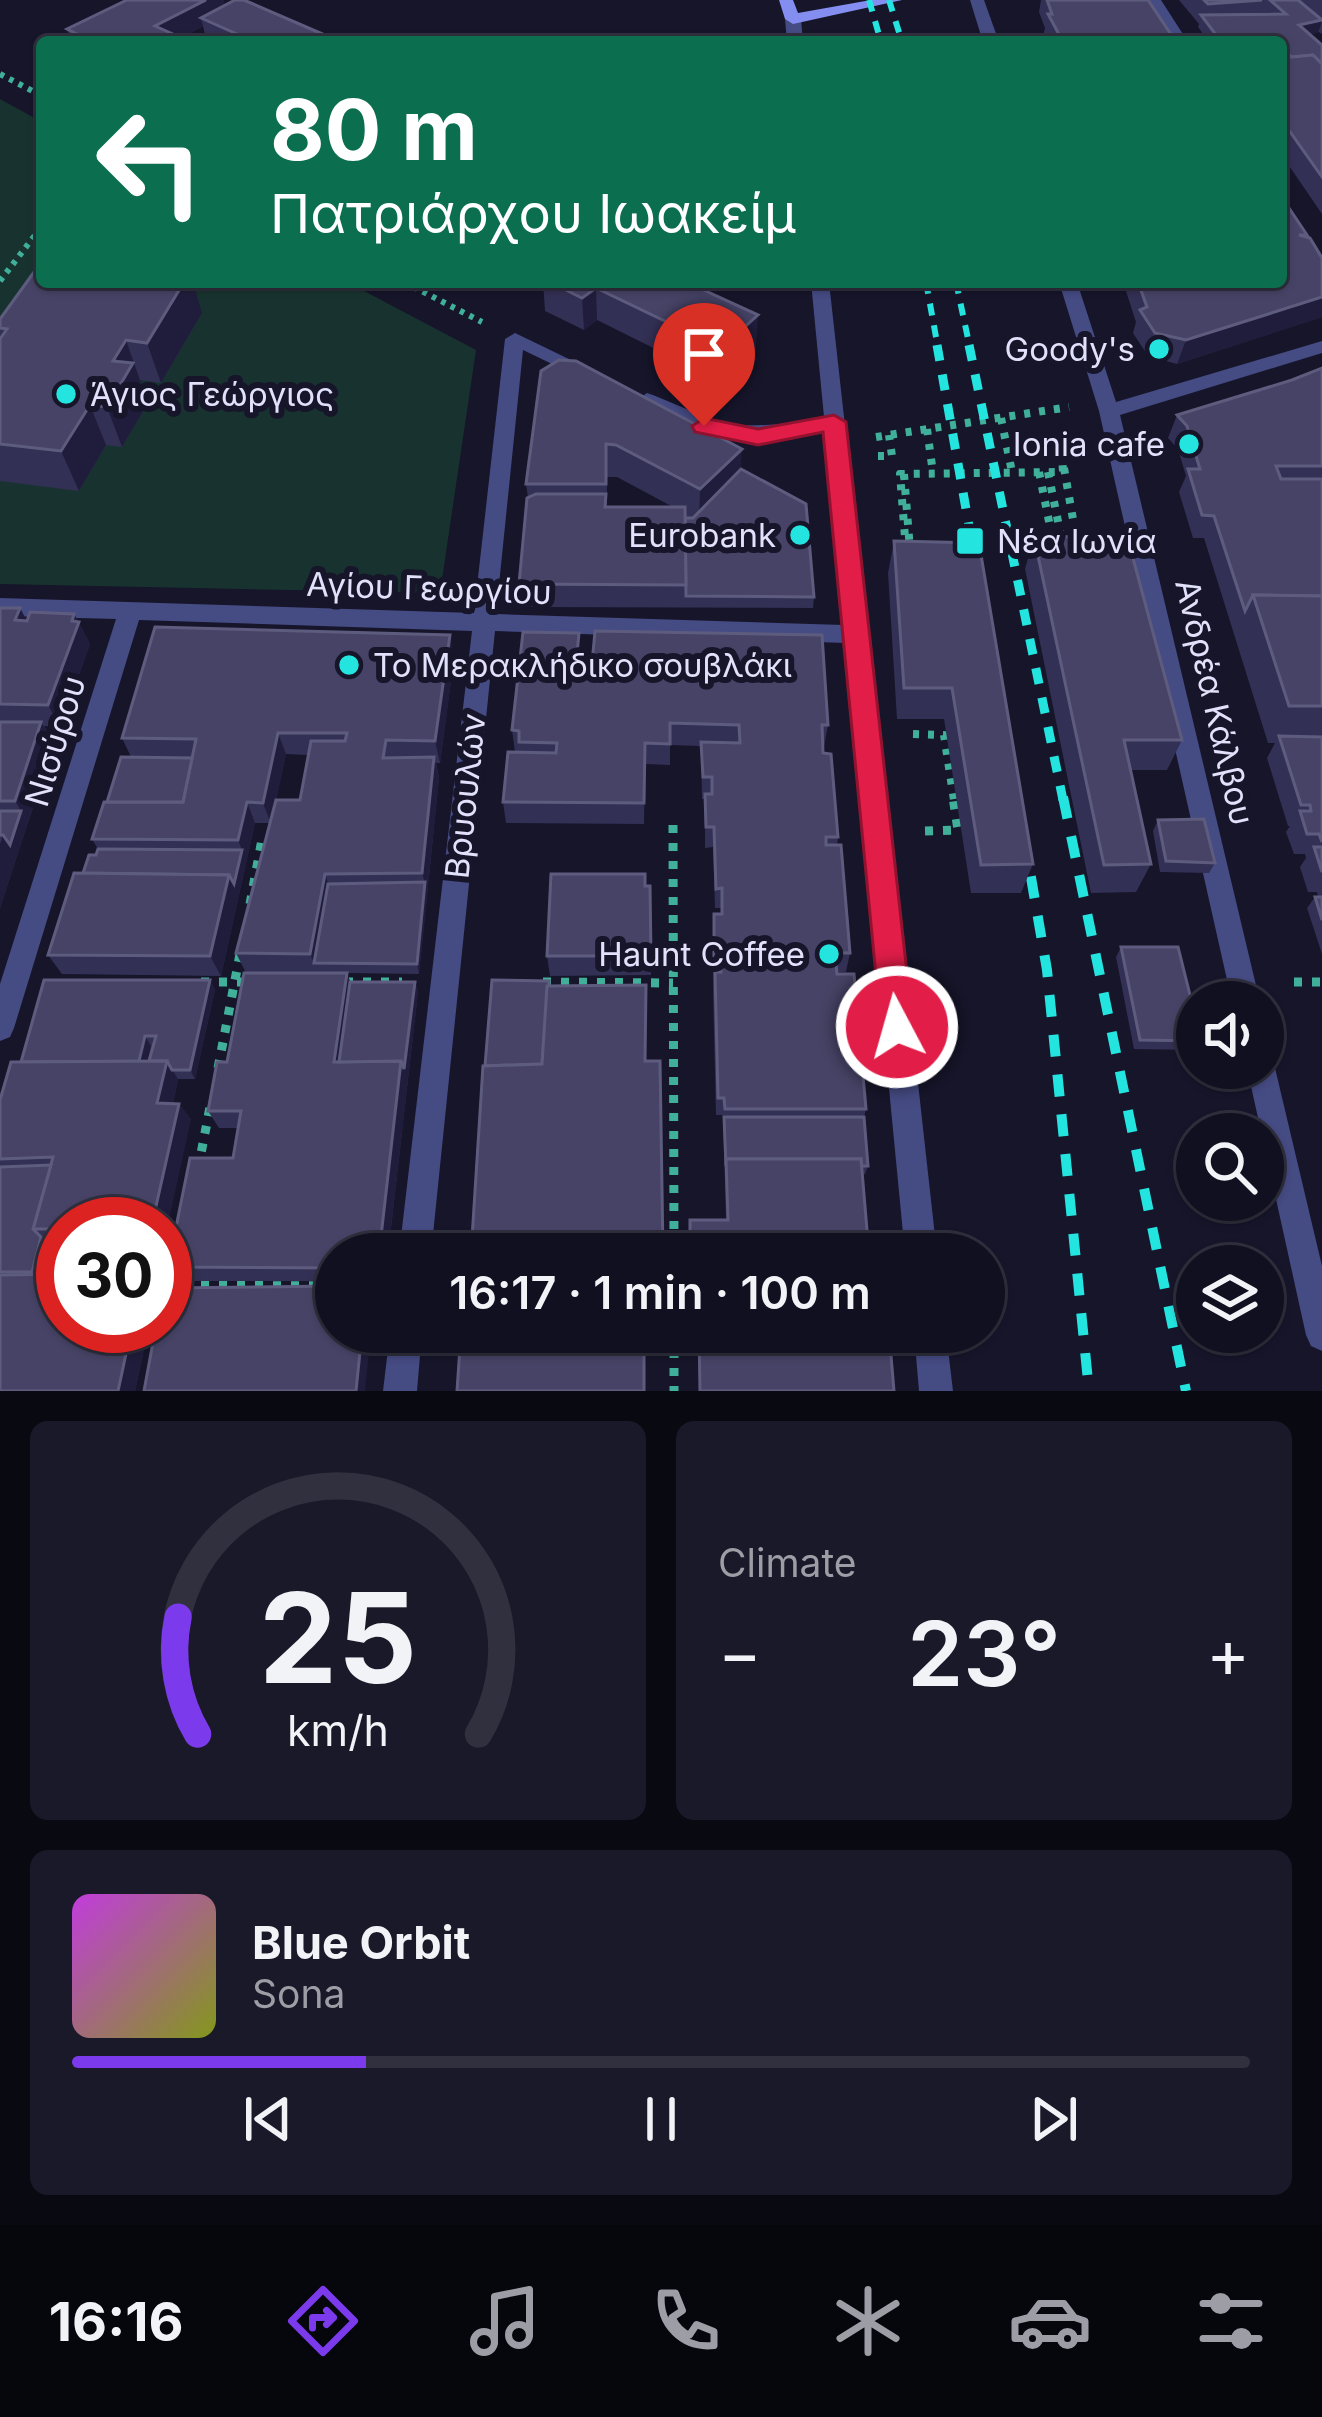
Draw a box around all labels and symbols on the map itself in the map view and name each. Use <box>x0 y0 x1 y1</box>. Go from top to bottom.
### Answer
pin <box>653 303 755 426</box>
place label: Goody's <box>1005 329 1135 369</box>
marker: Goody's <box>1146 336 1172 362</box>
place label: Άγιος Γεώργιος <box>90 374 334 414</box>
marker: Άγιος Γεώργιος <box>53 381 79 407</box>
place label: Ionia cafe <box>1013 424 1165 464</box>
marker: Ionia cafe <box>1176 431 1202 457</box>
place label: Eurobank <box>628 515 776 555</box>
place label: Νέα Ιωνία <box>997 521 1157 561</box>
marker: Eurobank <box>787 522 813 548</box>
marker: Νέα Ιωνία <box>954 525 986 557</box>
street label: Αγίου Γεωργίου <box>306 564 552 612</box>
street label: Ανδρέα Κάλβου <box>1167 575 1263 829</box>
place label: Το Μερακλήδικο σουβλάκι <box>373 645 792 685</box>
marker: Το Μερακλήδικο σουβλάκι <box>336 652 362 678</box>
street label: Νισύρου <box>16 671 94 811</box>
street label: Βρυουλών <box>436 711 494 881</box>
place label: Haunt Coffee <box>598 934 805 974</box>
marker: Haunt Coffee <box>816 941 842 967</box>
position arrow <box>834 964 960 1090</box>
speed limit sign: 30 <box>36 1197 192 1353</box>

